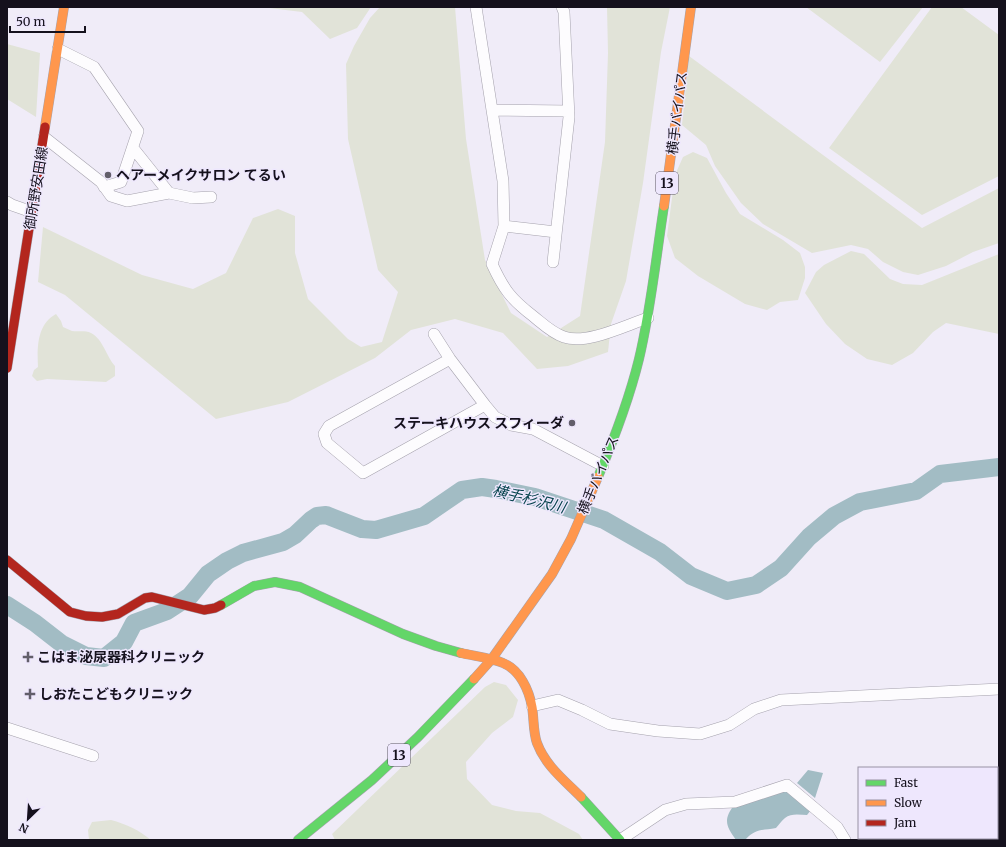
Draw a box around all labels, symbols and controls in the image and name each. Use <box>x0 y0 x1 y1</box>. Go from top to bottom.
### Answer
scale bar <box>10 8 85 34</box>
text: 50 m <box>16 14 45 29</box>
street label: 横手バイパス <box>663 70 691 156</box>
street label: 御所野安田線 <box>21 145 51 231</box>
place label: ヘアーメイクサロン てるい <box>116 166 286 184</box>
marker: ヘアーメイクサロン てるい <box>103 170 113 180</box>
road number: 13 <box>656 172 678 194</box>
place label: ステーキハウス スフィーダ <box>393 414 564 432</box>
marker: ステーキハウス スフィーダ <box>567 418 577 428</box>
street label: 横手バイパス <box>573 433 623 517</box>
water label: 横手杉沢川 <box>490 480 570 517</box>
place label: こはま泌尿器科クリニック <box>37 648 205 666</box>
marker: こはま泌尿器科クリニック <box>22 651 34 663</box>
place label: しおたこどもクリニック <box>39 685 193 703</box>
marker: しおたこどもクリニック <box>24 688 36 700</box>
road number: 13 <box>388 744 410 766</box>
legend <box>858 767 998 839</box>
text: Fast <box>894 775 918 790</box>
text: Slow <box>894 795 923 810</box>
north arrow <box>8 799 48 839</box>
text: Jam <box>893 815 917 830</box>
text: N <box>17 820 31 836</box>

